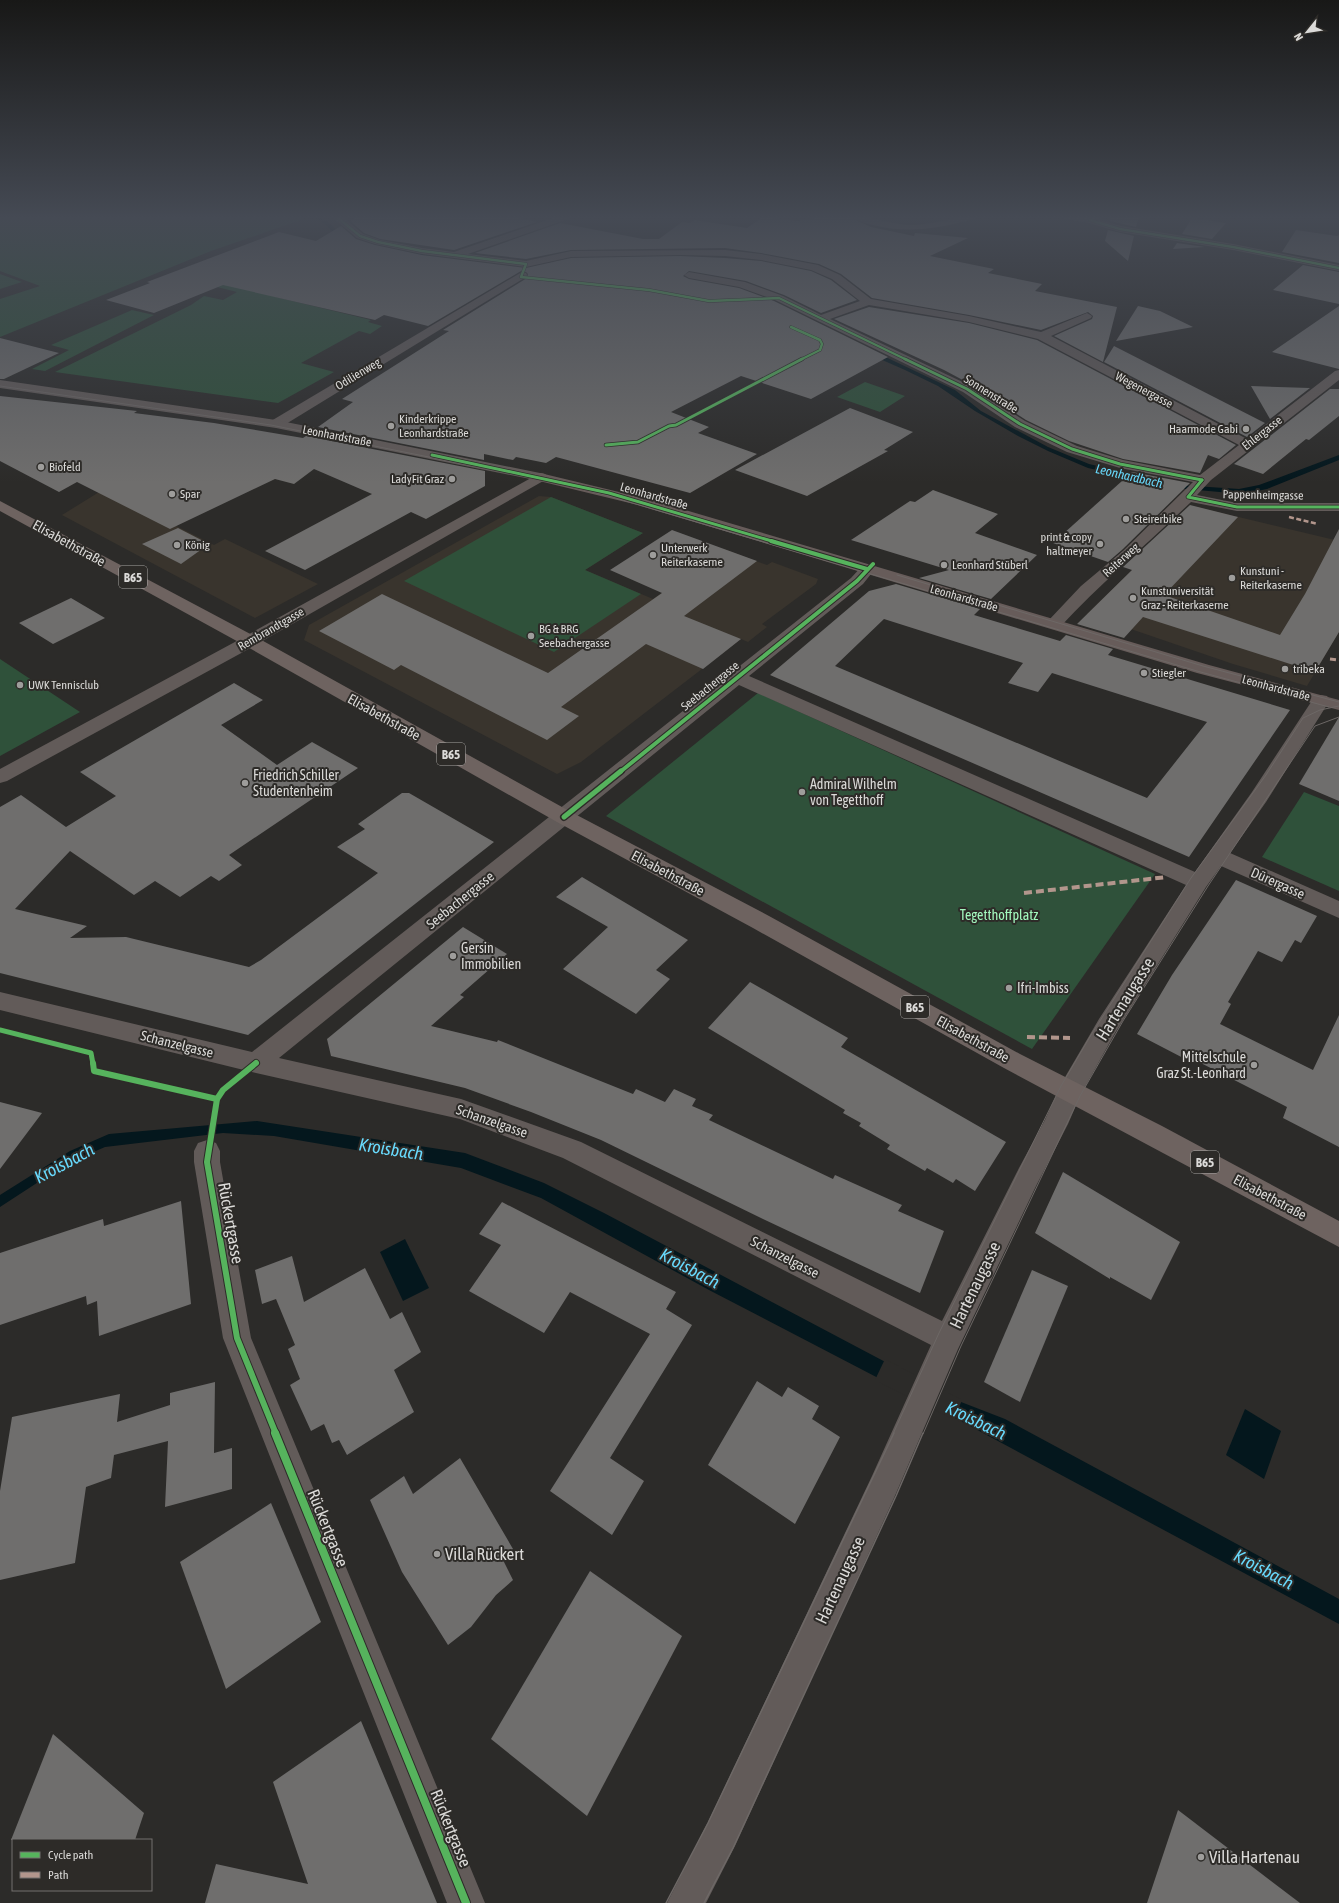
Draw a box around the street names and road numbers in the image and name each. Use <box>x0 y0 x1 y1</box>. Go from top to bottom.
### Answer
street label: Odilienweg <box>333 355 384 393</box>
street label: Wegenergasse <box>1113 369 1175 411</box>
street label: Sonnenstraße <box>961 372 1021 416</box>
street label: Ehlergasse <box>1239 413 1285 453</box>
street label: Leonhardstraße <box>301 422 373 450</box>
street label: Leonhardstraße <box>619 480 689 512</box>
street label: Pappenheimgasse <box>1222 487 1304 503</box>
street label: Elisabethstraße <box>30 517 108 569</box>
street label: Reiterweg <box>1100 539 1143 580</box>
road number: B65 <box>119 566 147 588</box>
street label: Leonhardstraße <box>929 582 999 614</box>
street label: Rembrandtgasse <box>235 604 307 654</box>
street label: Seebachergasse <box>678 658 742 714</box>
street label: Leonhardstraße <box>1240 672 1312 704</box>
street label: Elisabethstraße <box>345 691 423 743</box>
road number: B65 <box>437 743 465 765</box>
street label: Elisabethstraße <box>629 847 707 899</box>
street label: Dürergasse <box>1249 864 1307 902</box>
street label: Seebachergasse <box>423 868 497 932</box>
street label: Hartenaugasse <box>1092 954 1159 1044</box>
road number: B65 <box>901 996 929 1018</box>
street label: Elisabethstraße <box>934 1013 1012 1065</box>
street label: Schanzelgasse <box>139 1027 215 1061</box>
street label: Schanzelgasse <box>454 1101 530 1141</box>
road number: B65 <box>1191 1151 1219 1173</box>
street label: Elisabethstraße <box>1231 1171 1309 1223</box>
street label: Rückertgasse <box>214 1181 248 1265</box>
street label: Schanzelgasse <box>748 1233 822 1281</box>
street label: Hartenaugasse <box>945 1238 1005 1332</box>
street label: Rückertgasse <box>303 1486 353 1570</box>
street label: Hartenaugasse <box>811 1533 869 1627</box>
street label: Rückertgasse <box>426 1786 476 1870</box>

